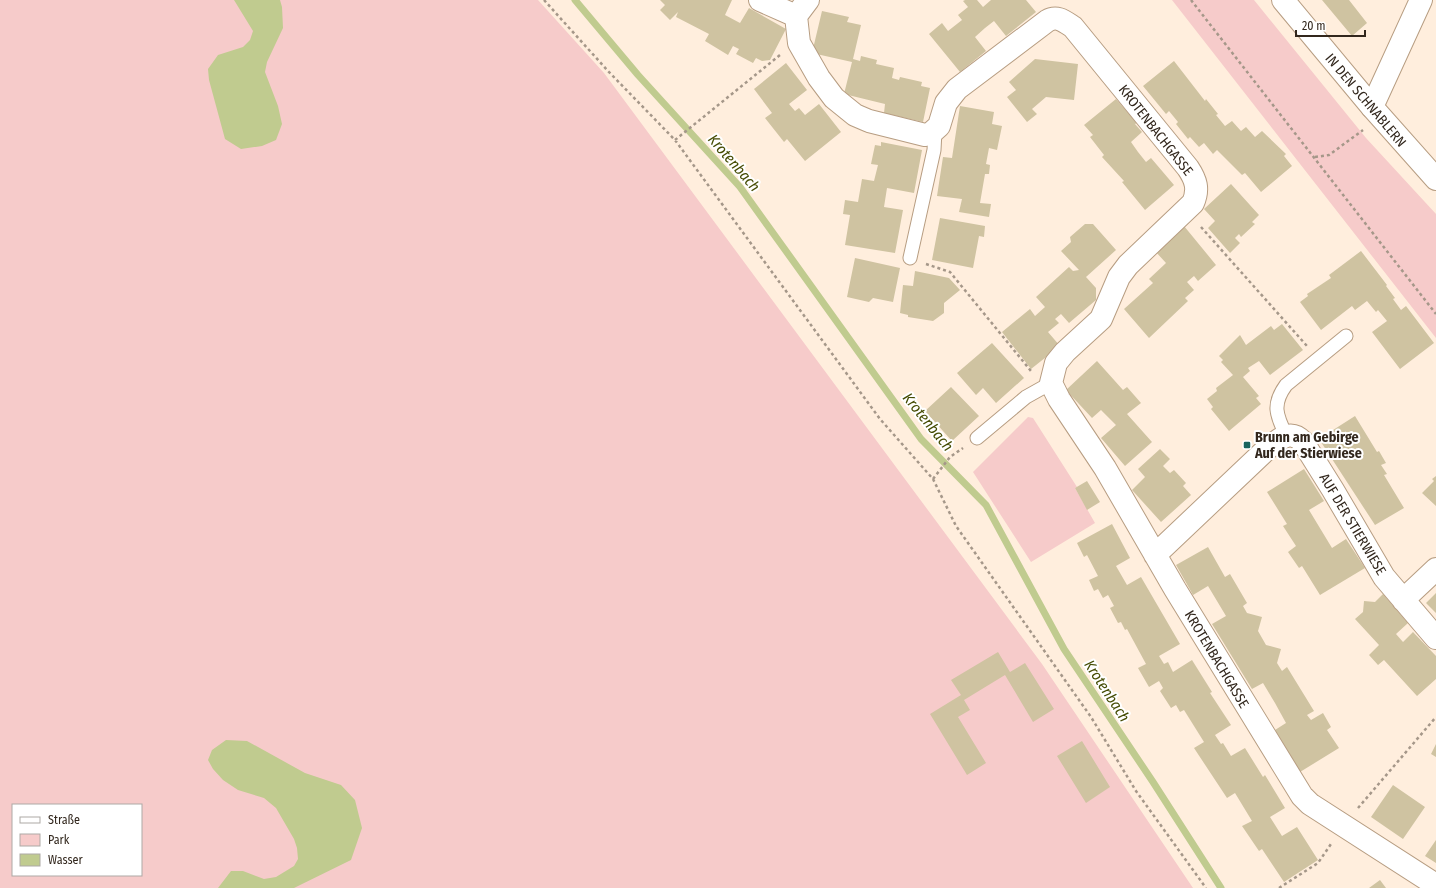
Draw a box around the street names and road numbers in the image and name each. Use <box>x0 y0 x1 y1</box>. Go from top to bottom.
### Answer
street label: IN DEN SCHNABLERN <box>1322 50 1410 151</box>
street label: KROTENBACHGASSE <box>1115 81 1197 180</box>
street label: AUF DER STIERWIESE <box>1316 470 1390 579</box>
street label: KROTENBACHGASSE <box>1181 607 1253 712</box>

